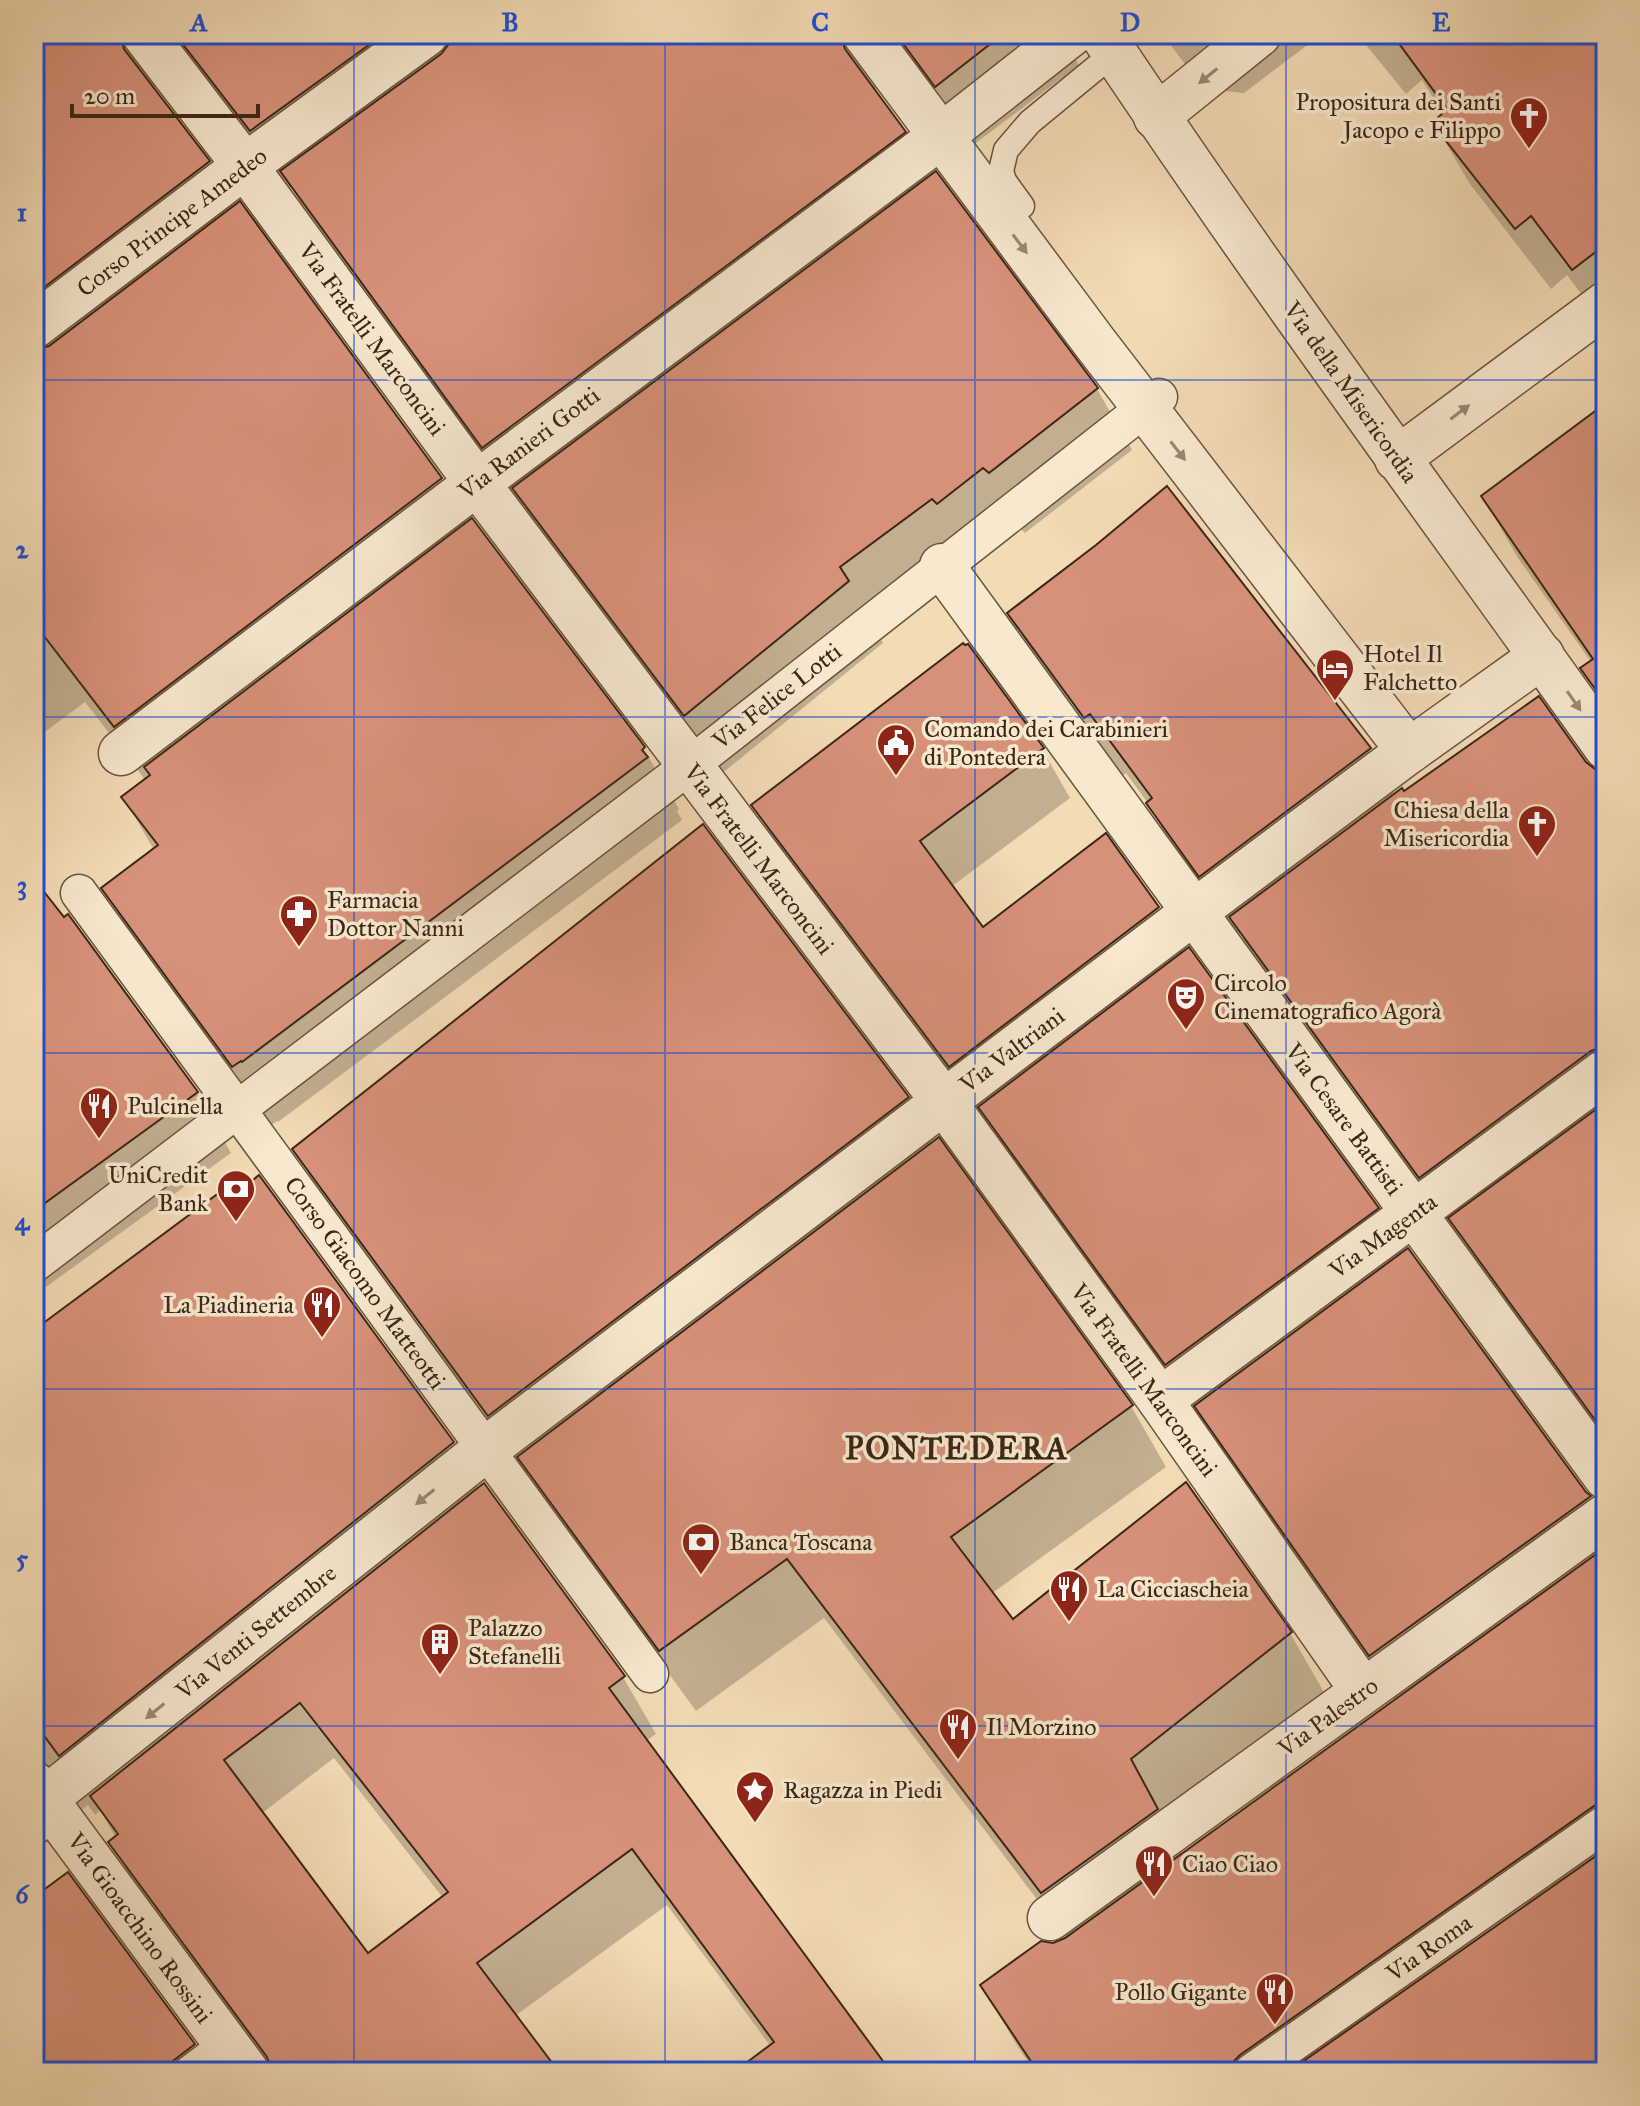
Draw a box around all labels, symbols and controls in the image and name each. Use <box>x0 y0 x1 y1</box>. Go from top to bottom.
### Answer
text: A <box>188 6 208 38</box>
text: B <box>501 6 519 38</box>
text: C <box>811 6 829 38</box>
text: D <box>1120 6 1140 38</box>
text: E <box>1432 6 1451 38</box>
one-way arrow <box>1198 67 1218 84</box>
scale bar <box>72 68 258 118</box>
text: 20 m <box>84 81 135 111</box>
place label: Propositura dei Santi Jacopo e Filippo <box>1295 87 1501 145</box>
church icon: Propositura dei Santi Jacopo e Filippo <box>1508 95 1550 150</box>
street label: Corso Principe Amedeo <box>71 141 273 303</box>
text: 1 <box>17 196 27 228</box>
one-way arrow <box>1012 233 1028 255</box>
street label: Via Fratelli Marconcini <box>291 236 452 442</box>
street label: Via della Misericordia <box>1277 295 1425 489</box>
street label: Via Ranieri Gotti <box>452 380 606 507</box>
one-way arrow <box>1450 405 1470 421</box>
one-way arrow <box>1169 441 1185 461</box>
text: 2 <box>16 533 30 565</box>
street label: Via Felice Lotti <box>706 636 848 756</box>
place label: Hotel Il Falchetto <box>1363 639 1457 697</box>
hotel icon: Hotel Il Falchetto <box>1314 647 1356 702</box>
one-way arrow <box>1566 691 1581 712</box>
place label: Comando dei Carabinieri di Pontedera <box>924 714 1168 772</box>
public building icon: Comando dei Carabinieri di Pontedera <box>875 722 917 777</box>
street label: Via Fratelli Marconcini <box>677 757 841 961</box>
place label: Chiesa della Misericordia <box>1383 795 1510 853</box>
church icon: Chiesa della Misericordia <box>1516 803 1558 858</box>
text: 3 <box>17 869 27 901</box>
place label: Farmacia Dottor Nanni <box>327 885 464 943</box>
pharmacy icon: Farmacia Dottor Nanni <box>278 893 320 948</box>
place label: Circolo Cinematografico Agorà <box>1214 968 1442 1026</box>
theatre icon: Circolo Cinematografico Agorà <box>1165 976 1207 1031</box>
street label: Via Valtriani <box>953 1001 1071 1100</box>
street label: Via Cesare Battisti <box>1278 1036 1410 1201</box>
restaurant icon: Pulcinella <box>78 1085 120 1140</box>
place label: Pulcinella <box>127 1091 224 1121</box>
place label: UniCredit Bank <box>108 1160 209 1218</box>
bank icon: UniCredit Bank <box>215 1168 257 1223</box>
street label: Corso Giacomo Matteotti <box>278 1171 452 1396</box>
street label: Via Magenta <box>1322 1186 1444 1286</box>
text: 4 <box>15 1205 31 1237</box>
street label: Via Fratelli Marconcini <box>1063 1277 1224 1483</box>
restaurant icon: La Piadineria <box>301 1284 343 1339</box>
place label: La Piadineria <box>163 1290 295 1320</box>
district label: PONTEDERA <box>845 1429 1069 1468</box>
one-way arrow <box>415 1488 435 1505</box>
bank icon: Banca Toscana <box>680 1521 722 1576</box>
place label: Banca Toscana <box>729 1527 873 1557</box>
text: 5 <box>16 1542 29 1574</box>
street label: Via Venti Settembre <box>169 1558 342 1707</box>
restaurant icon: La Cicciascheia <box>1048 1568 1090 1623</box>
place label: La Cicciascheia <box>1097 1574 1250 1604</box>
place label: Palazzo Stefanelli <box>468 1613 561 1671</box>
building icon: Palazzo Stefanelli <box>419 1621 461 1676</box>
street label: Via Palestro <box>1271 1671 1384 1764</box>
one-way arrow <box>145 1703 166 1720</box>
restaurant icon: Il Morzino <box>937 1706 979 1761</box>
place label: Il Morzino <box>986 1712 1097 1742</box>
place icon: Ragazza in Piedi <box>734 1769 776 1824</box>
place label: Ragazza in Piedi <box>783 1775 943 1805</box>
street label: Via Gioacchino Rossini <box>60 1826 219 2029</box>
restaurant icon: Ciao Ciao <box>1133 1843 1175 1898</box>
place label: Ciao Ciao <box>1182 1849 1278 1879</box>
text: 6 <box>15 1878 30 1910</box>
street label: Via Roma <box>1380 1907 1478 1989</box>
restaurant icon: Pollo Gigante <box>1254 1971 1296 2026</box>
place label: Pollo Gigante <box>1114 1977 1247 2007</box>

